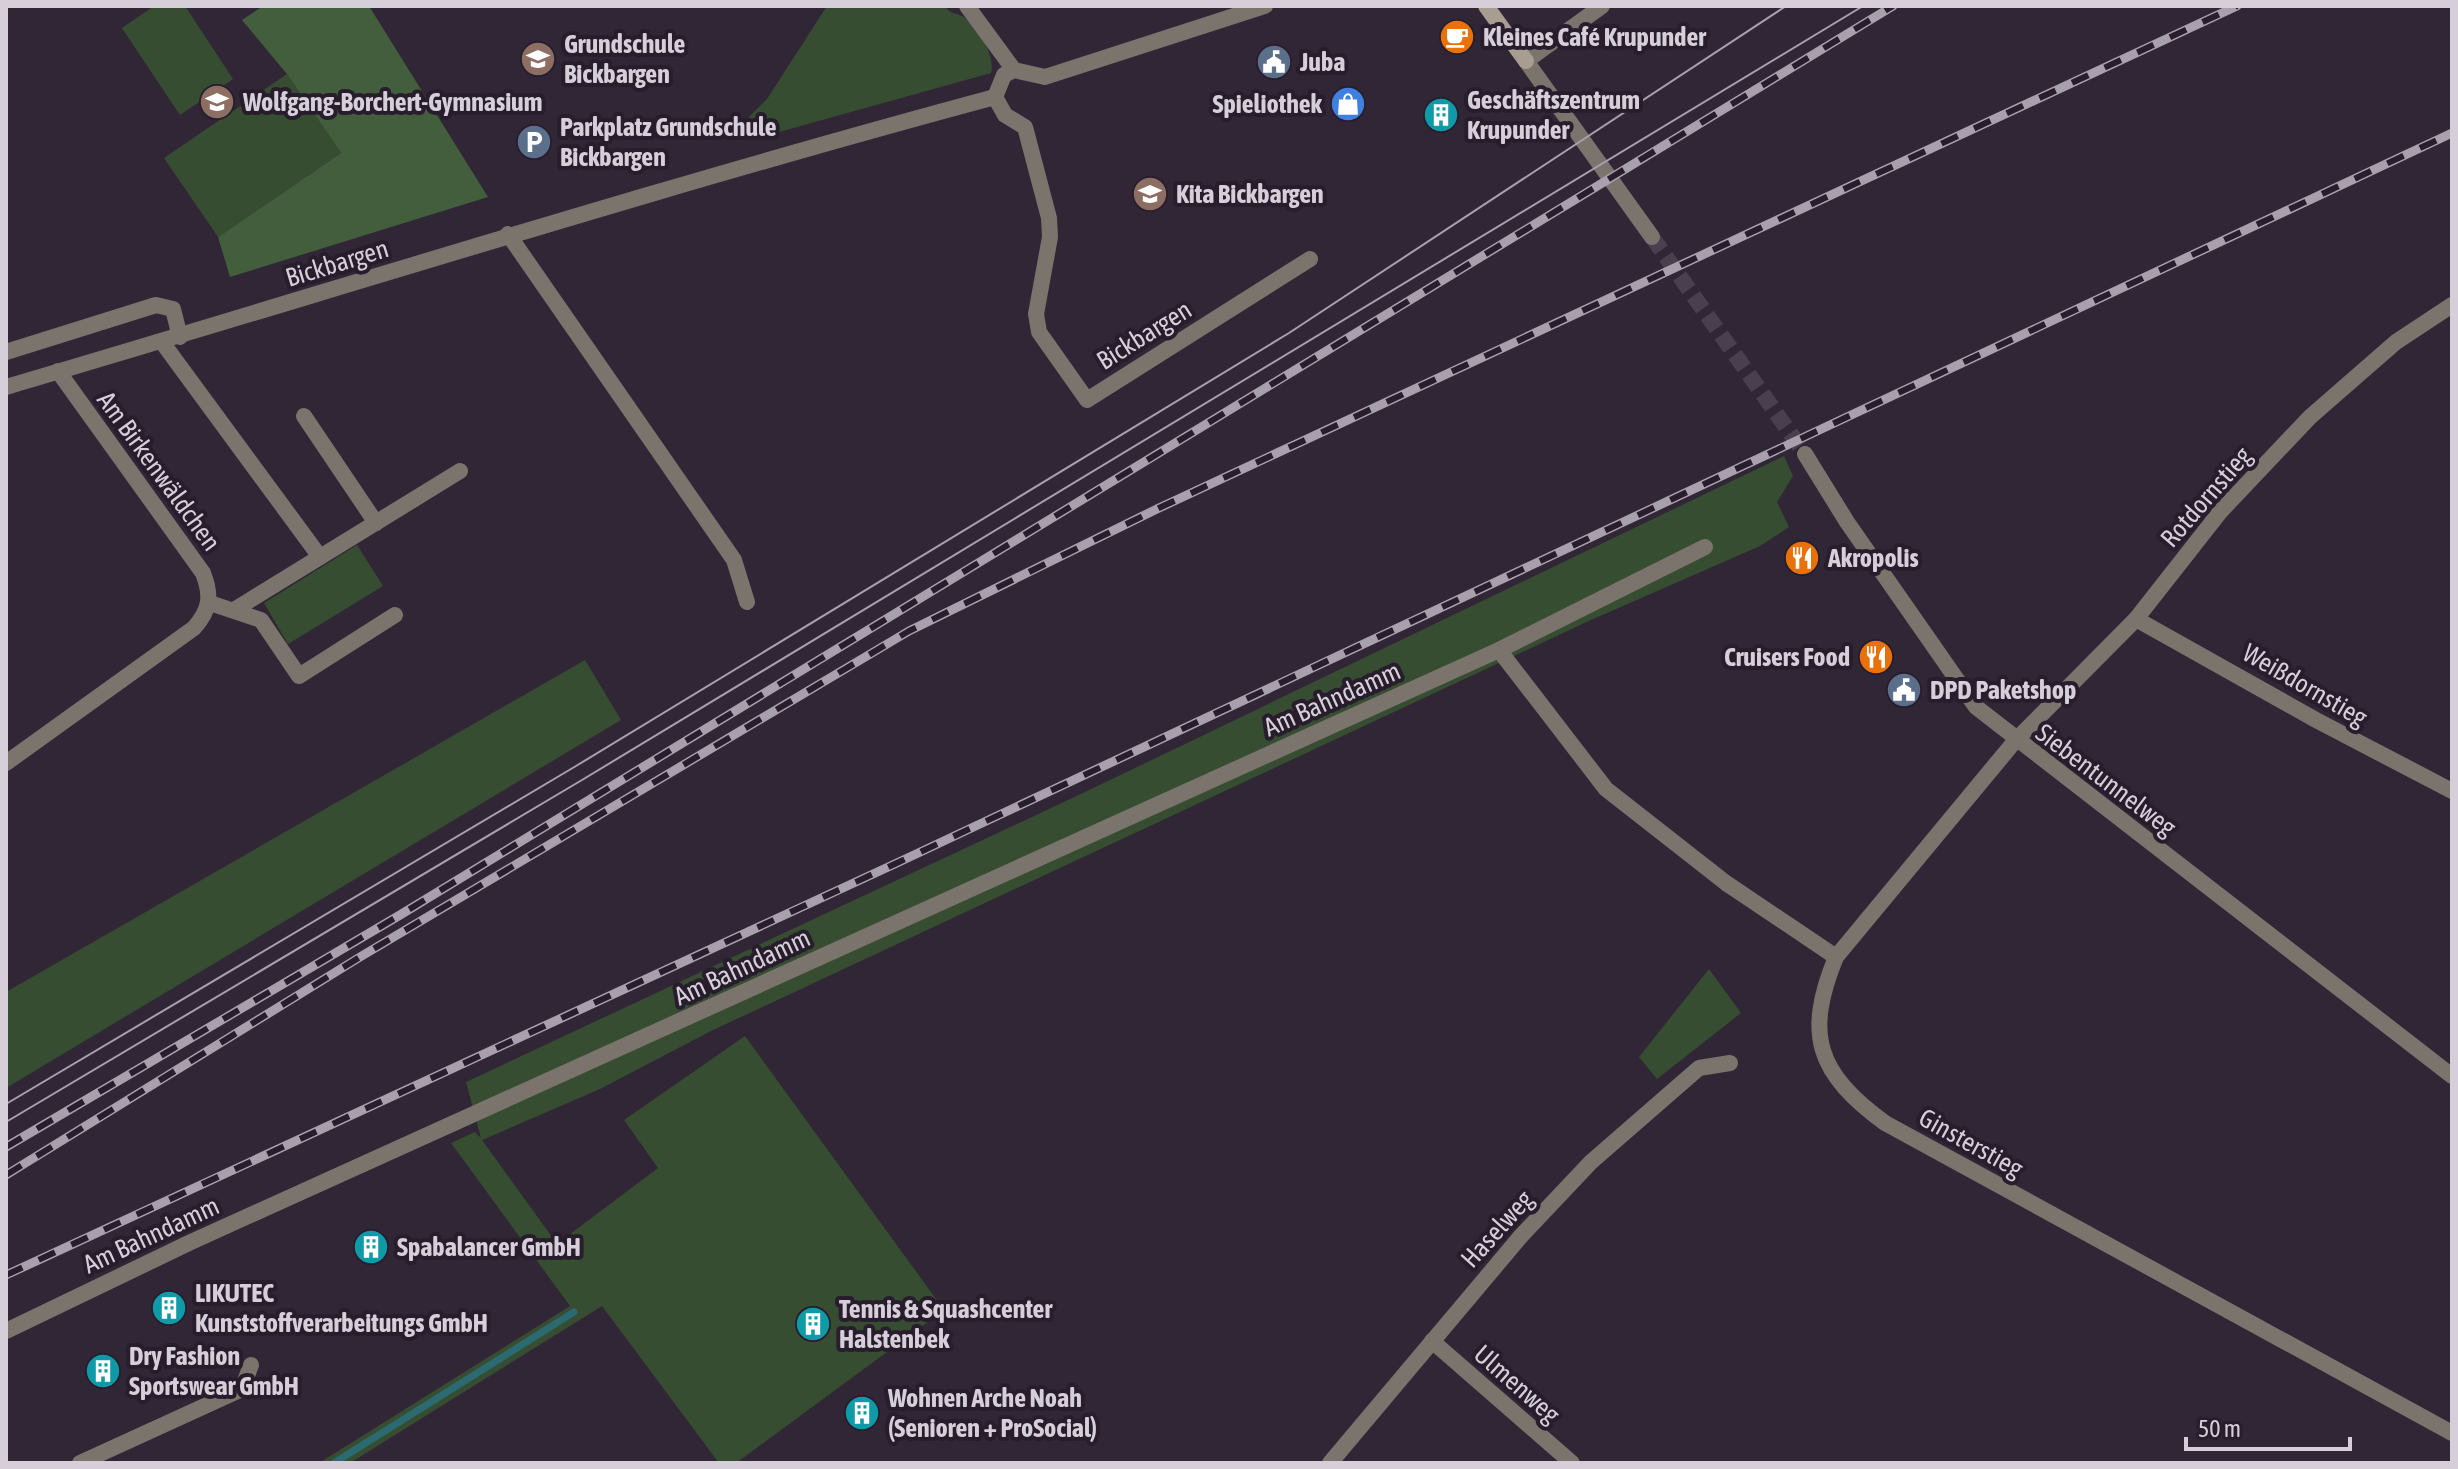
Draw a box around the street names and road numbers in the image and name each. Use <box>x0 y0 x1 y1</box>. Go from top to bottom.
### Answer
street label: Bickbargen <box>282 233 392 293</box>
street label: Bickbargen <box>1091 294 1197 376</box>
street label: Am Birkenwäldchen <box>91 386 227 556</box>
street label: Rotdornstieg <box>2154 440 2258 553</box>
street label: Weißdornstieg <box>2238 637 2373 733</box>
street label: Am Bahndamm <box>1259 656 1405 742</box>
street label: Siebentunnelweg <box>2030 718 2183 843</box>
street label: Am Bahndamm <box>669 922 815 1012</box>
street label: Ginsterstieg <box>1914 1102 2029 1184</box>
street label: Haselweg <box>1455 1184 1540 1274</box>
street label: Am Bahndamm <box>78 1190 224 1280</box>
street label: Ulmenweg <box>1468 1339 1567 1430</box>

